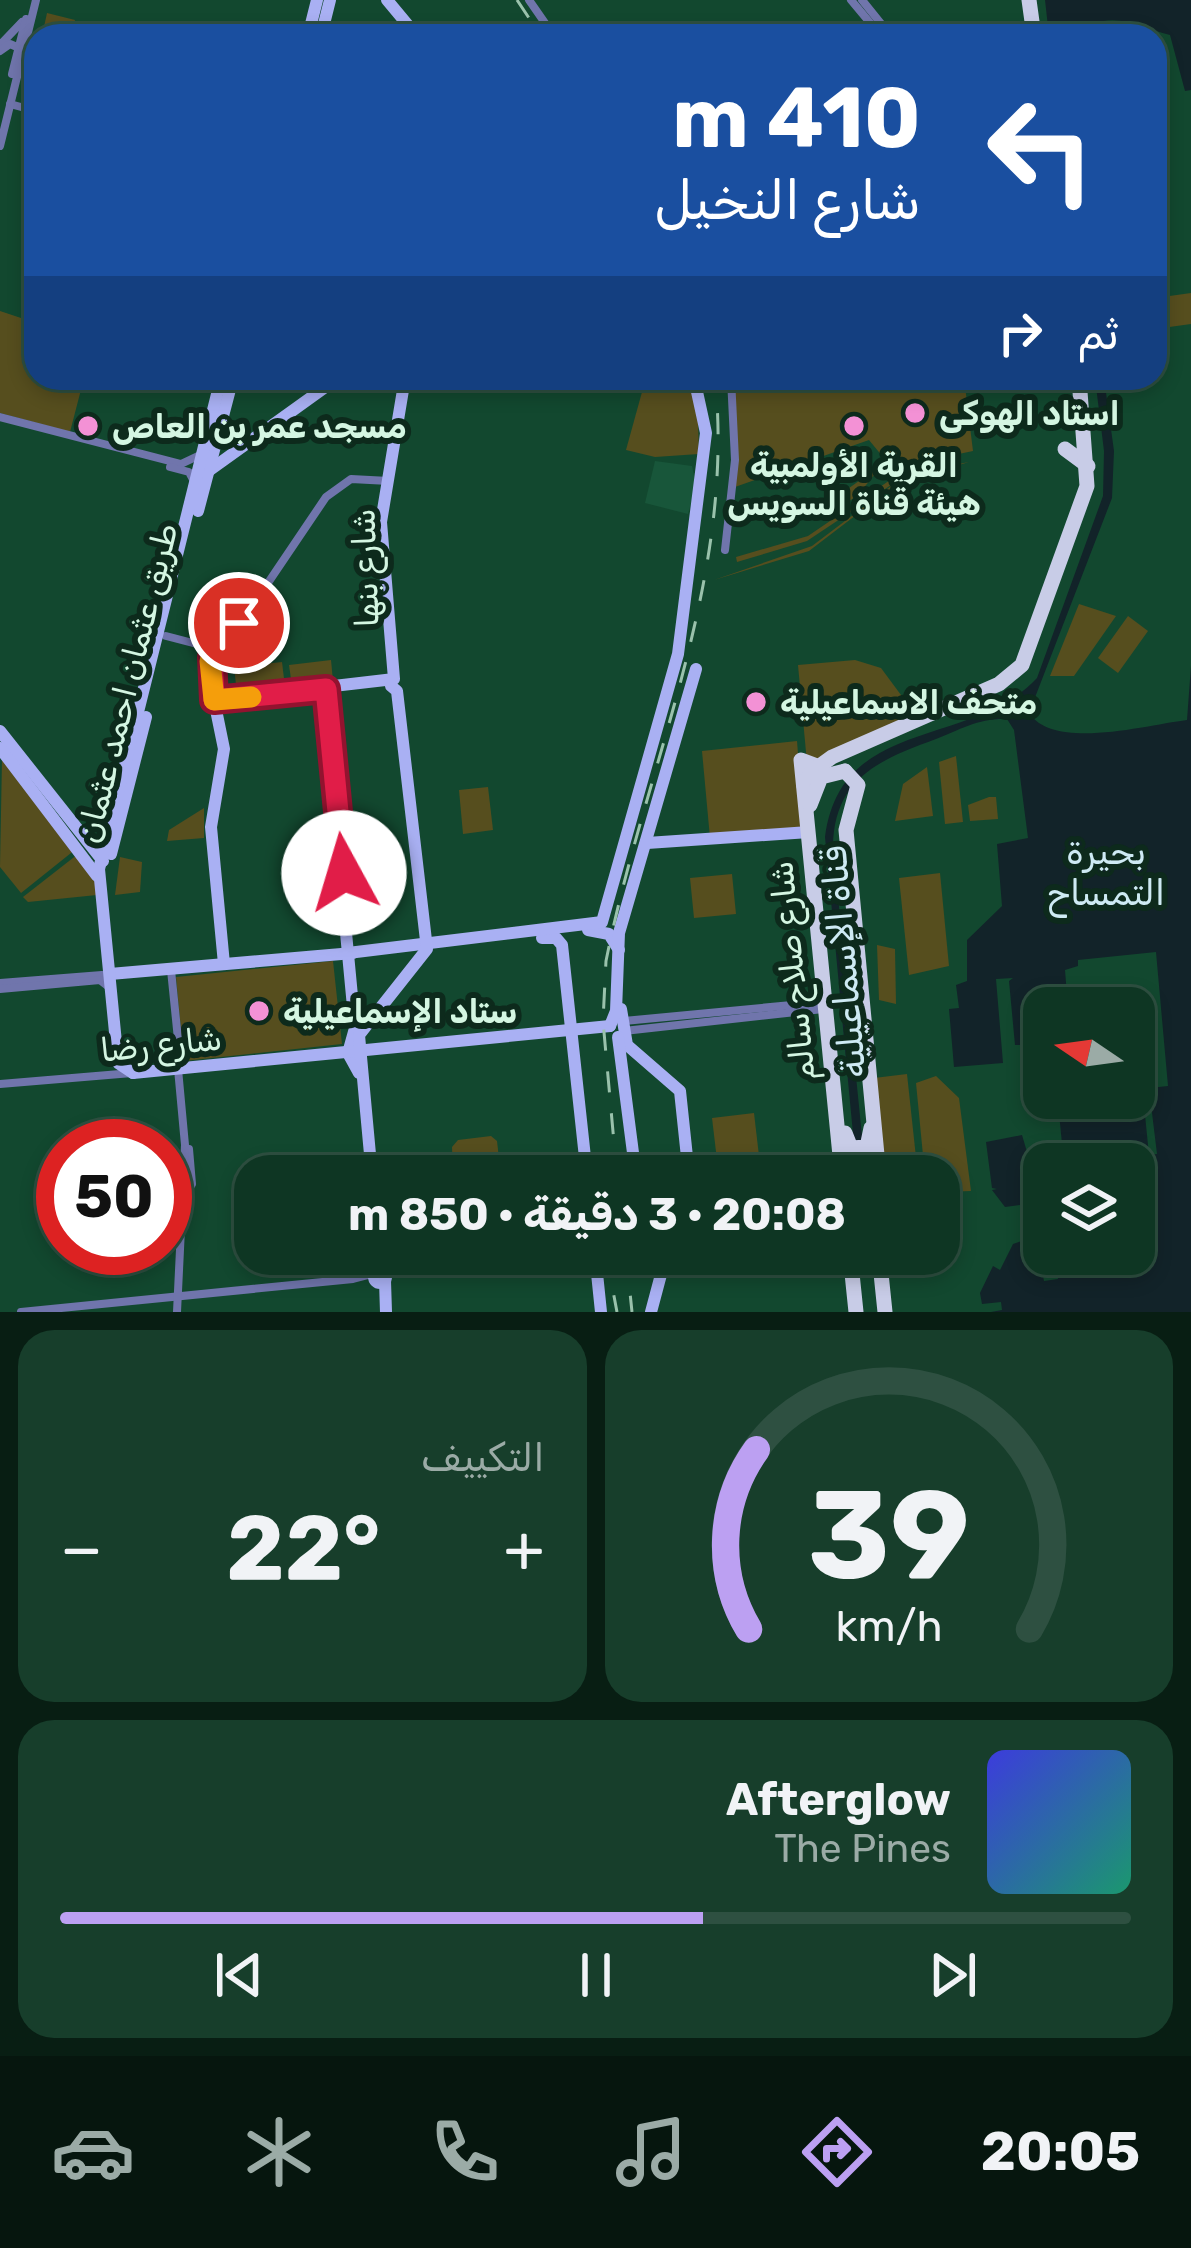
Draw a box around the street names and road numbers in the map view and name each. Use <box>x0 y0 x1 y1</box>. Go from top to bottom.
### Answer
street label: شارع بنها <box>343 508 391 628</box>
street label: طريق عثمان احمد عثمان <box>68 519 187 847</box>
street label: شارع صلاح سالم <box>761 859 827 1083</box>
street label: شارع رضا <box>98 1018 224 1074</box>

